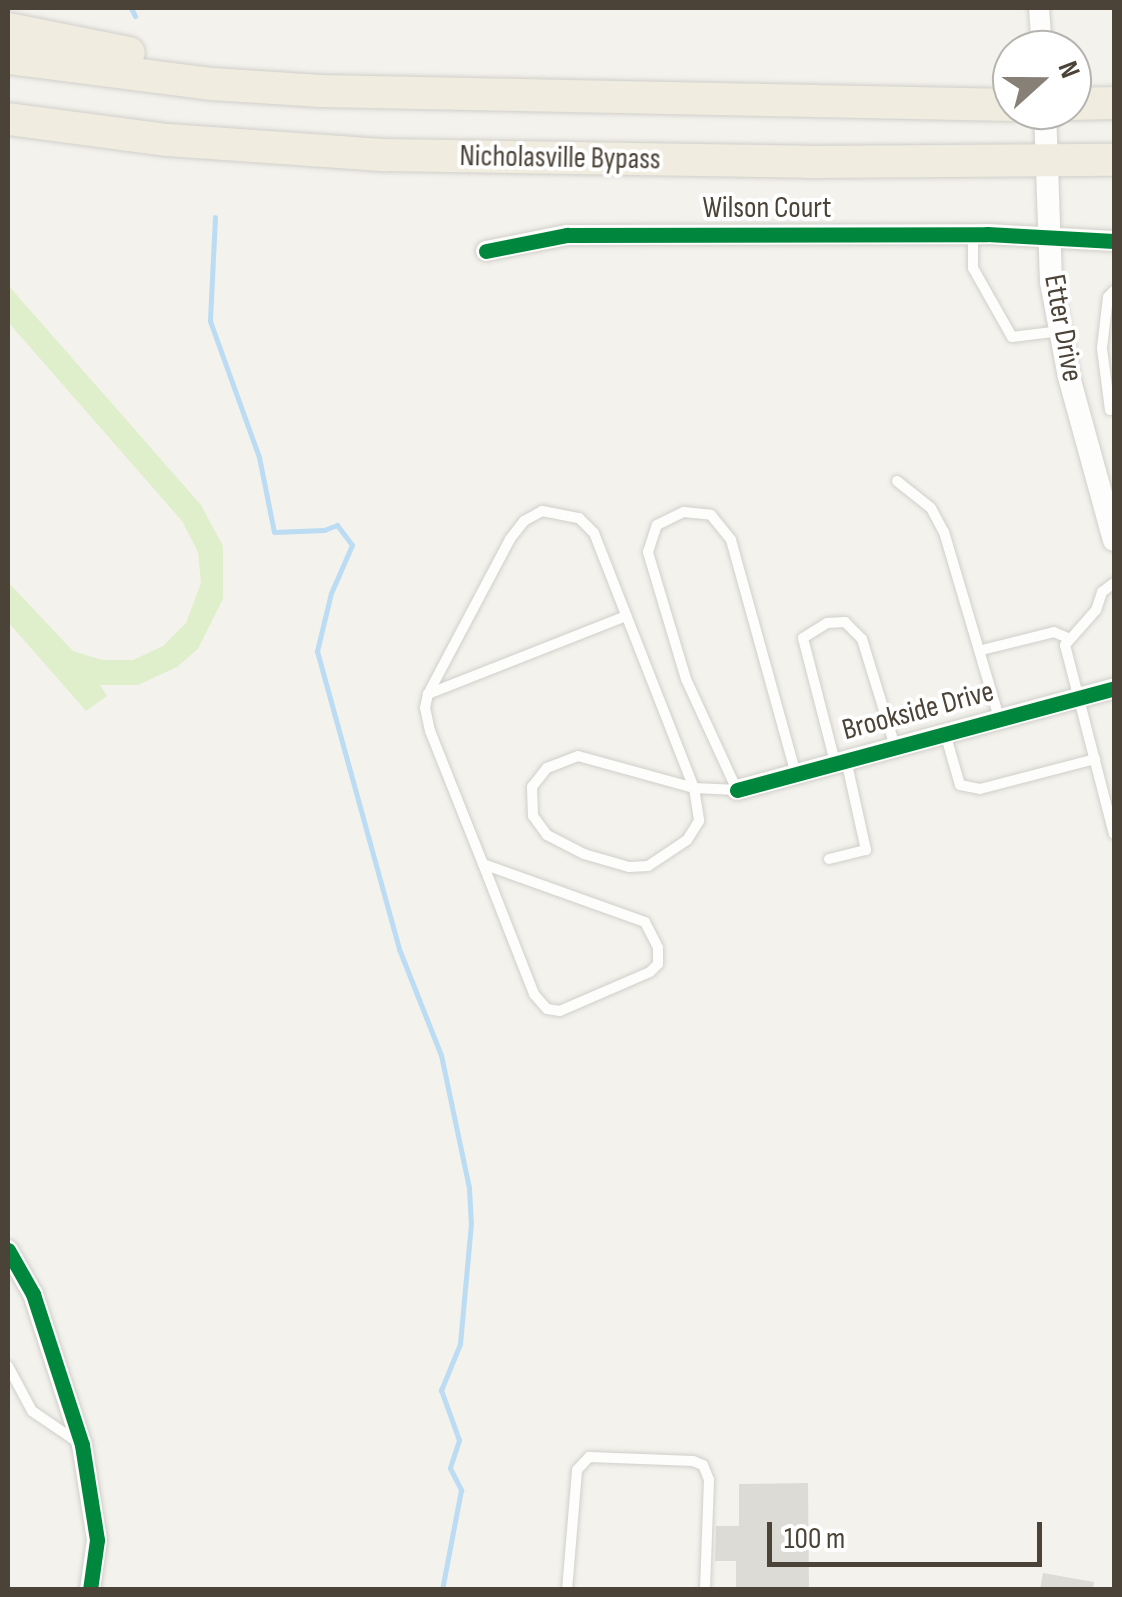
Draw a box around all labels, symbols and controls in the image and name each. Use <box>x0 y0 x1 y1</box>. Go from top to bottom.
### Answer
north arrow <box>992 30 1092 130</box>
text: N <box>1051 57 1087 83</box>
street label: Nicholasville Bypass <box>459 138 661 178</box>
street label: Wilson Court <box>703 190 831 226</box>
street label: Etter Drive <box>1036 272 1090 384</box>
street label: Brookside Drive <box>838 673 998 749</box>
scale bar <box>772 1502 1047 1564</box>
text: 100 m <box>784 1521 845 1557</box>

